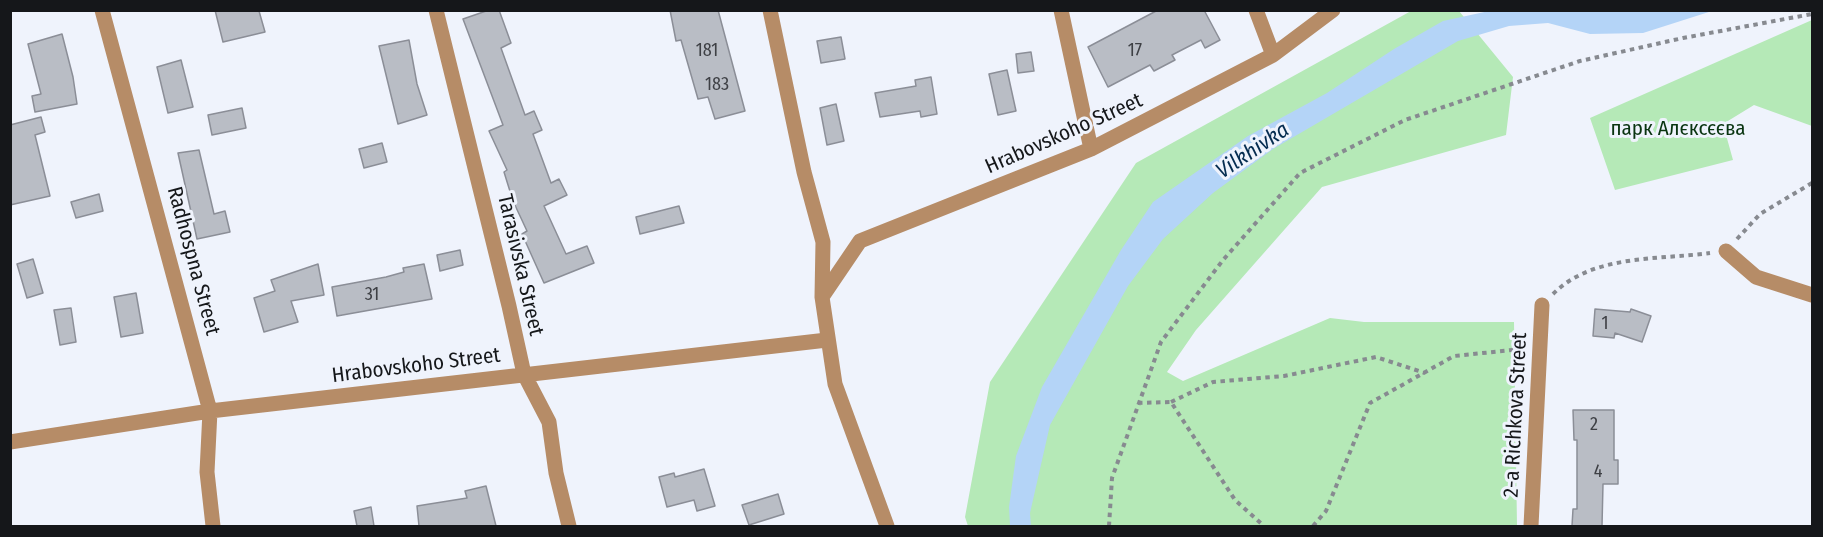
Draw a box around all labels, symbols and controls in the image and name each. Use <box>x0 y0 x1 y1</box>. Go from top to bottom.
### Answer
house number: 181 <box>696 40 718 62</box>
house number: 17 <box>1128 40 1142 62</box>
house number: 183 <box>705 74 729 96</box>
street label: Hrabovskoho Street <box>982 88 1146 180</box>
park label: парк Алєксєєва <box>1610 116 1746 142</box>
water label: Vilkhivka <box>1211 117 1295 185</box>
street label: Radhospna Street <box>161 184 225 338</box>
street label: Tarasivska Street <box>491 192 549 338</box>
house number: 31 <box>365 284 379 306</box>
house number: 1 <box>1601 313 1609 335</box>
street label: 2-a Richkova Street <box>1499 332 1533 498</box>
street label: Hrabovskoho Street <box>330 343 502 389</box>
house number: 2 <box>1590 414 1598 436</box>
house number: 4 <box>1594 461 1602 483</box>

